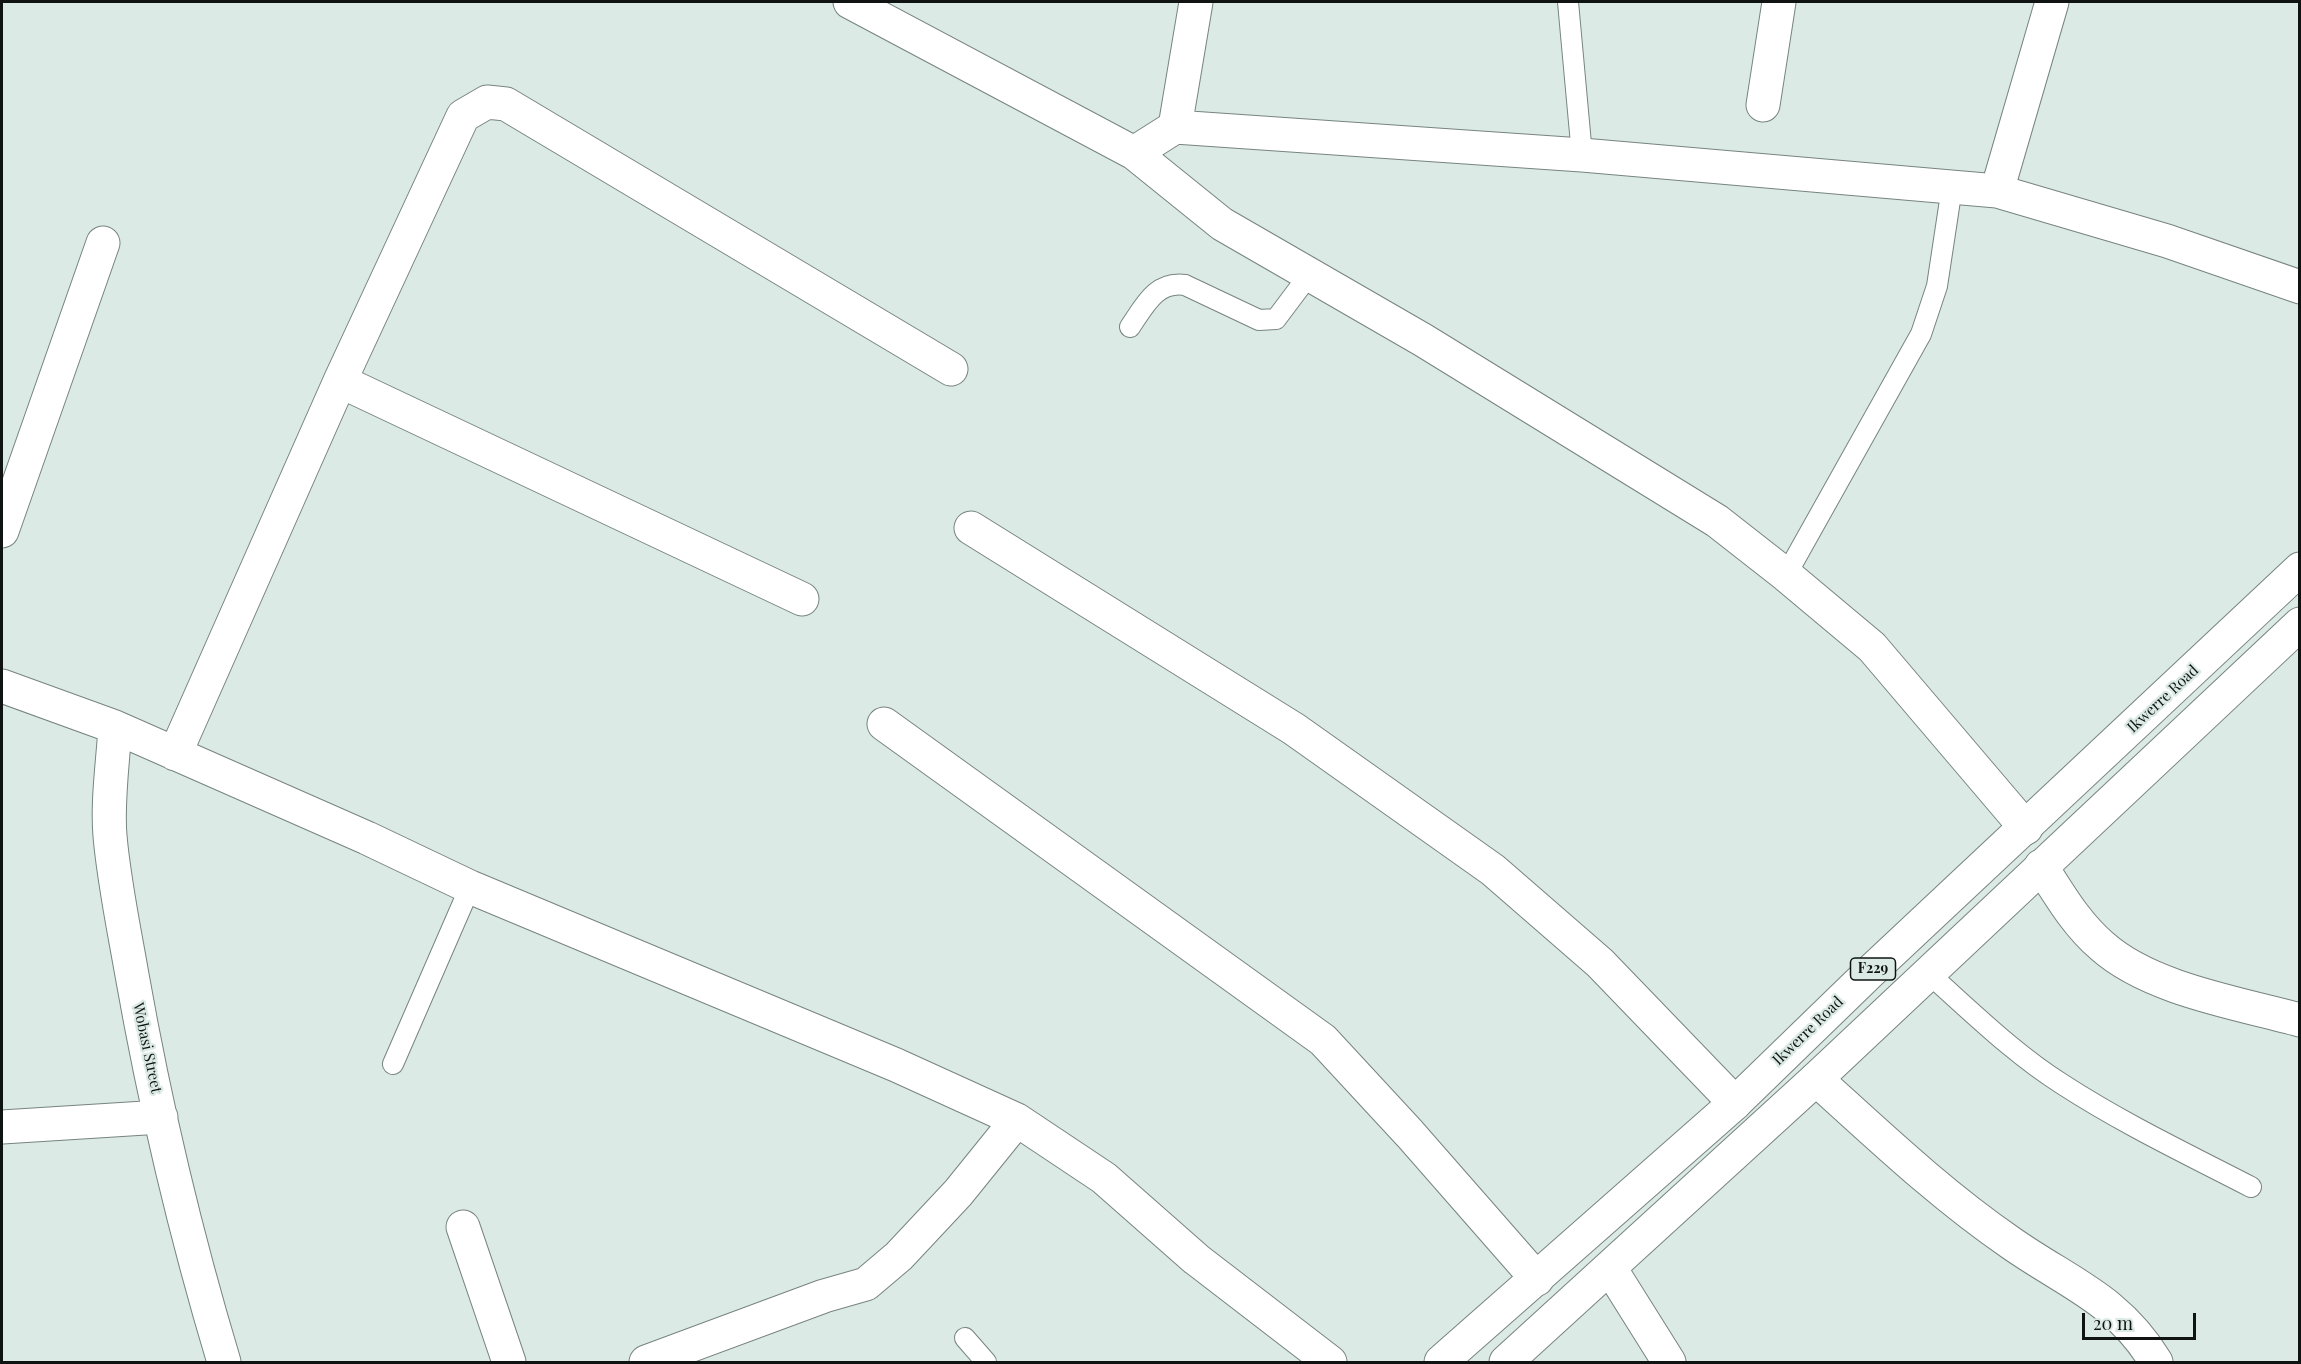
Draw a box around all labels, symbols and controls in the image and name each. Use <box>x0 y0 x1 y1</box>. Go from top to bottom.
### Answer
street label: Ikwerre Road <box>2124 661 2202 737</box>
road number: F229 <box>1850 958 1896 980</box>
street label: Ikwerre Road <box>1769 993 1847 1069</box>
street label: Wobasi Street <box>129 1001 165 1095</box>
scale bar <box>2085 1301 2199 1339</box>
text: 20 m <box>2093 1311 2133 1335</box>

